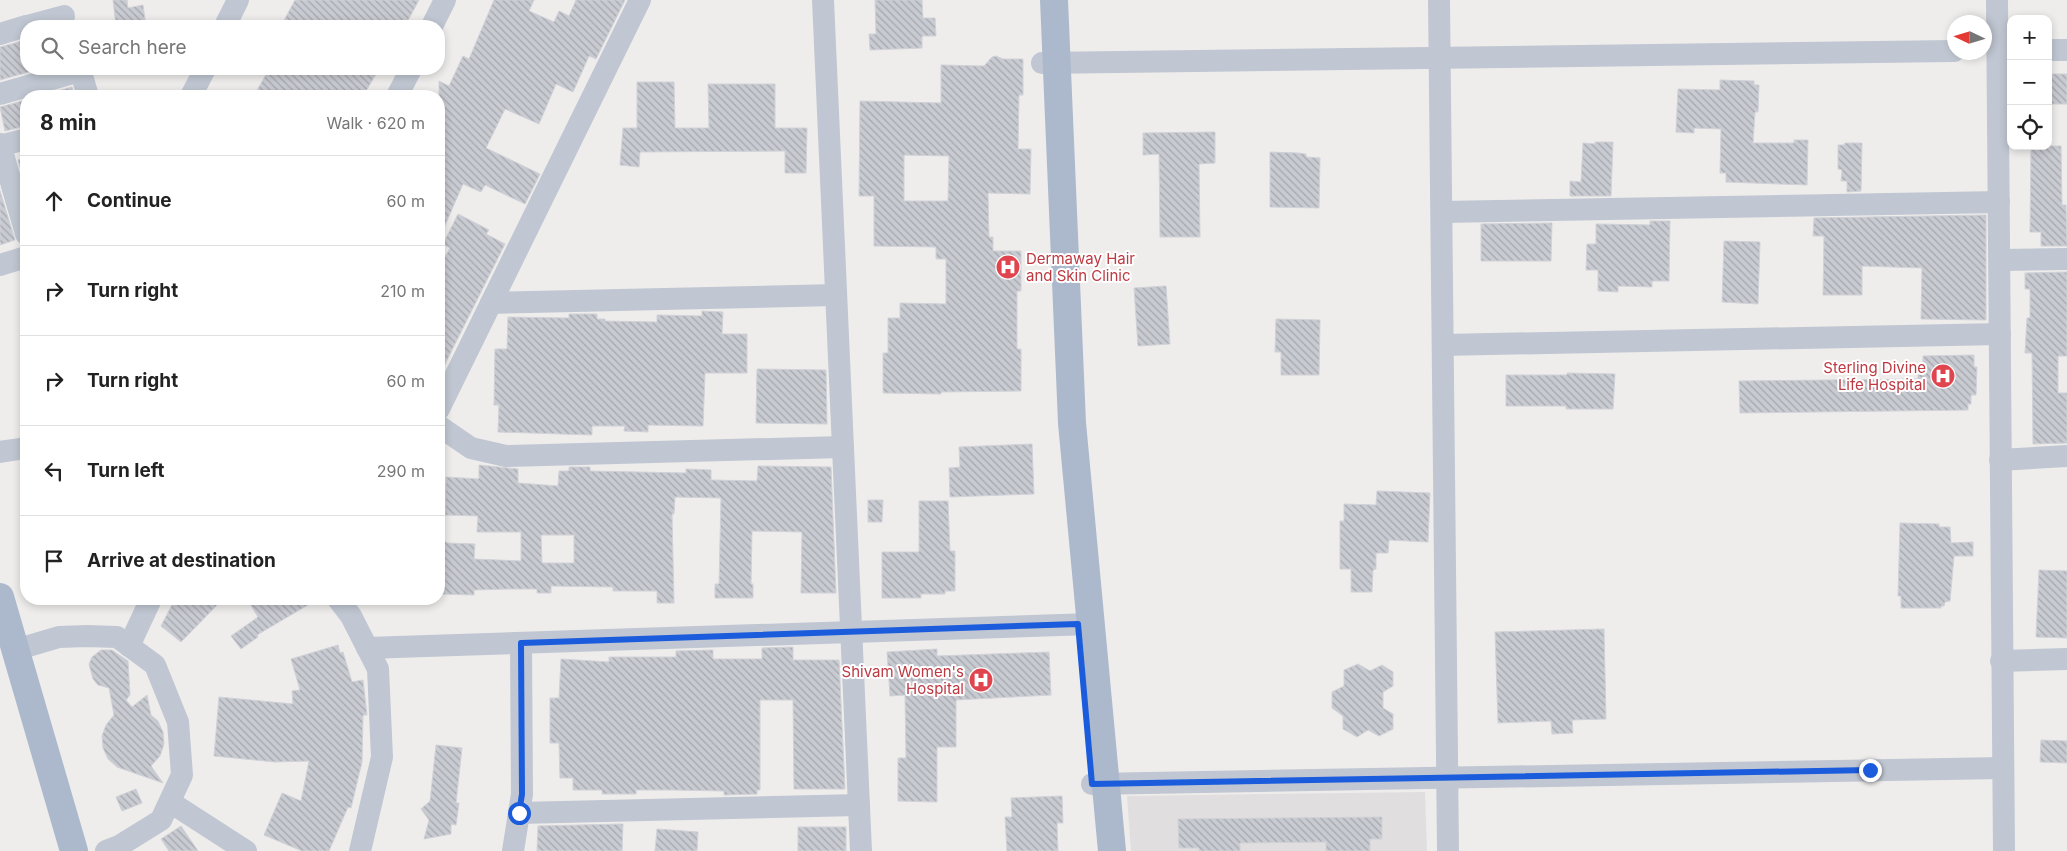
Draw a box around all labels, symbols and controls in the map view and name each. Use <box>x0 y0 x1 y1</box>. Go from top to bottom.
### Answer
north arrow <box>1947 15 1992 60</box>
map controls <box>2007 15 2052 150</box>
button: + <box>2007 15 2052 60</box>
search box <box>20 20 445 75</box>
icon: search <box>38 34 66 62</box>
text: Search here <box>78 36 187 59</box>
button: − <box>2007 60 2052 105</box>
button: locate <box>2007 105 2052 150</box>
text: 8 min <box>40 110 97 135</box>
text: Walk · 620 m <box>327 113 425 133</box>
icon: ahead <box>40 187 68 215</box>
text: Continue <box>87 189 172 212</box>
text: 60 m <box>386 191 425 211</box>
place label: Dermaway Hair and Skin Clinic <box>1026 249 1135 285</box>
hospital icon: Dermaway Hair and Skin Clinic <box>995 254 1021 280</box>
icon: right <box>40 277 68 305</box>
text: Turn right <box>87 279 178 302</box>
text: 210 m <box>380 281 425 301</box>
place label: Sterling Divine Life Hospital <box>1823 358 1926 394</box>
hospital icon: Sterling Divine Life Hospital <box>1930 363 1956 389</box>
icon: right <box>40 367 68 395</box>
text: Turn right <box>87 369 178 392</box>
text: 60 m <box>386 371 425 391</box>
icon: left <box>40 457 68 485</box>
text: Turn left <box>87 459 165 482</box>
text: 290 m <box>377 461 425 481</box>
icon: arrive <box>40 547 68 575</box>
text: Arrive at destination <box>87 549 276 572</box>
place label: Shivam Women's Hospital <box>842 662 964 698</box>
hospital icon: Shivam Women's Hospital <box>968 667 994 693</box>
route end <box>1859 759 1882 782</box>
route start <box>508 802 531 825</box>

